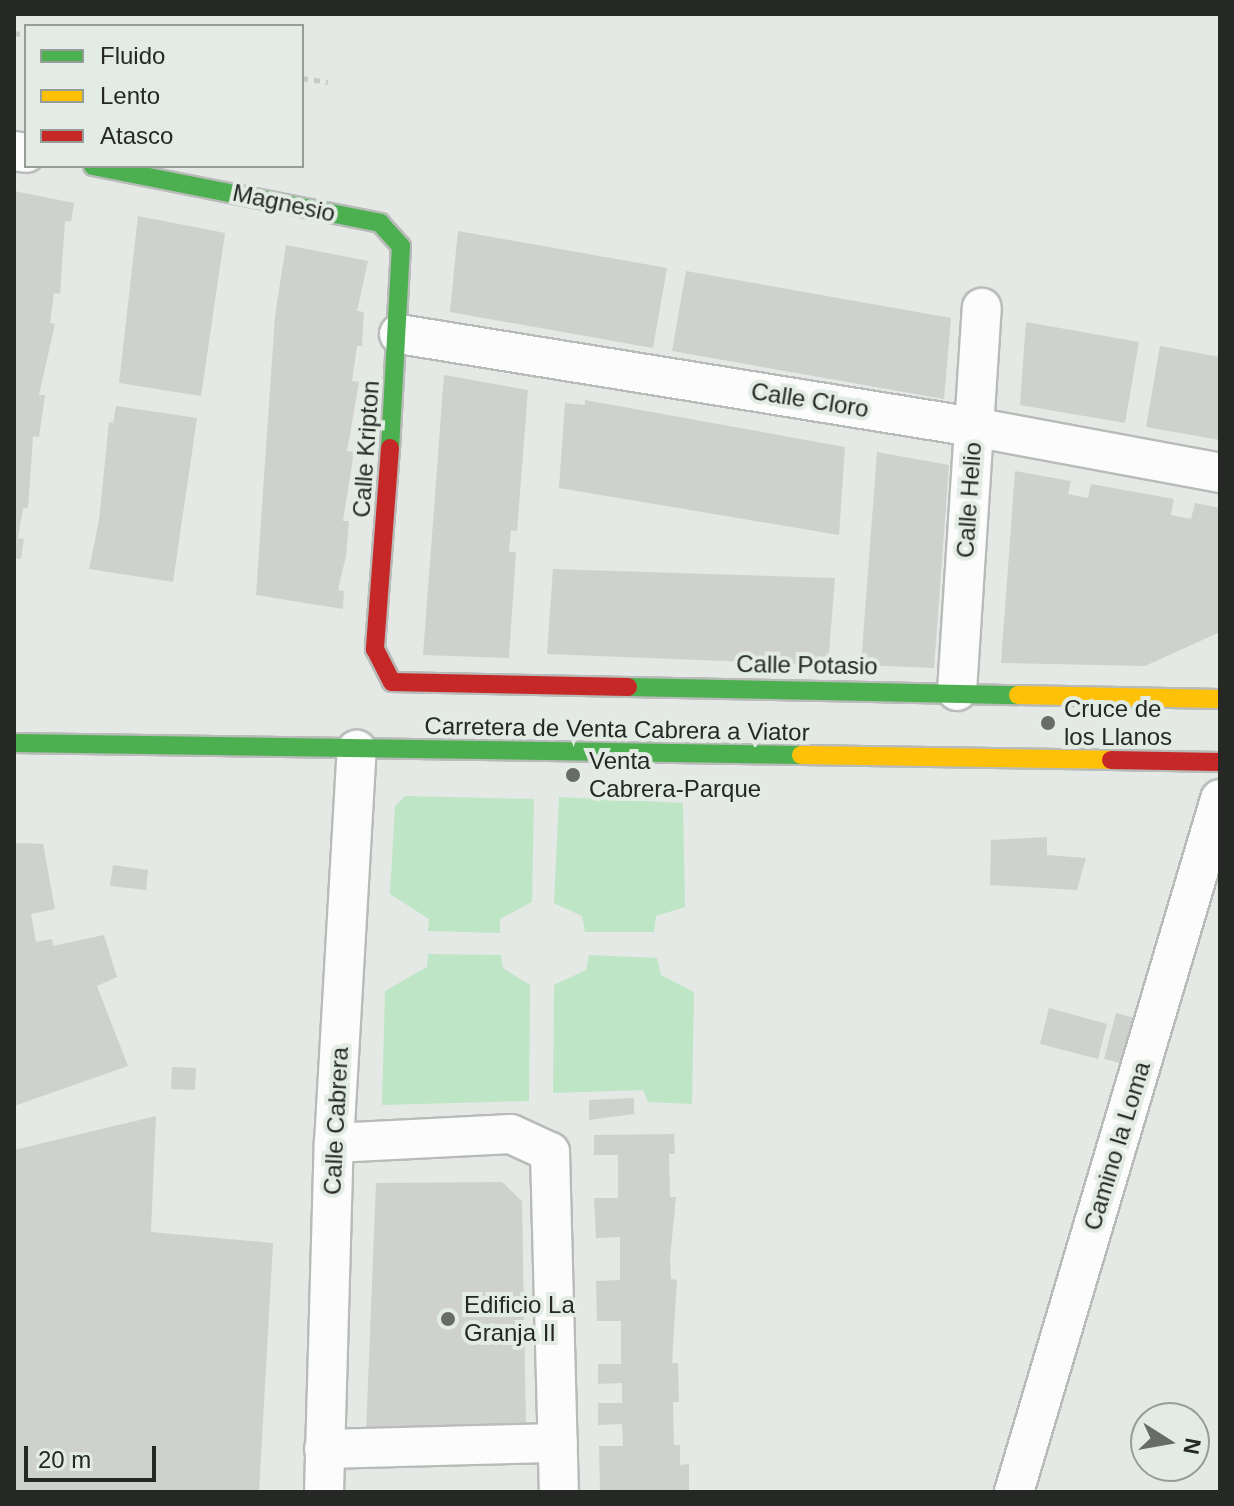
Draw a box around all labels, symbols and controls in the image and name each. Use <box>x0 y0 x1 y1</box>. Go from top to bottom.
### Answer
legend <box>24 24 304 168</box>
text: Fluido <box>100 42 165 69</box>
text: Lento <box>100 82 160 109</box>
text: Atasco <box>100 122 173 149</box>
street label: Magnesio <box>230 178 338 228</box>
street label: Calle Cloro <box>749 376 871 424</box>
street label: Calle Kripton <box>347 379 385 519</box>
street label: Calle Helio <box>951 441 987 559</box>
street label: Calle Potasio <box>736 649 878 681</box>
place label: Cruce de los Llanos <box>1064 695 1172 751</box>
street label: Carretera de Venta Cabrera a Viator <box>424 711 810 747</box>
marker: Cruce de los Llanos <box>1039 714 1057 732</box>
place label: Venta Cabrera-Parque <box>589 747 761 803</box>
marker: Venta Cabrera-Parque <box>564 766 582 784</box>
street label: Calle Cabrera <box>318 1046 354 1196</box>
street label: Camino la Loma <box>1078 1058 1156 1234</box>
place label: Edificio La Granja II <box>464 1291 575 1347</box>
marker: Edificio La Granja II <box>439 1310 457 1328</box>
north arrow <box>1130 1402 1210 1482</box>
scale bar <box>28 1430 160 1480</box>
text: N <box>1178 1436 1206 1456</box>
text: 20 m <box>38 1446 91 1473</box>

